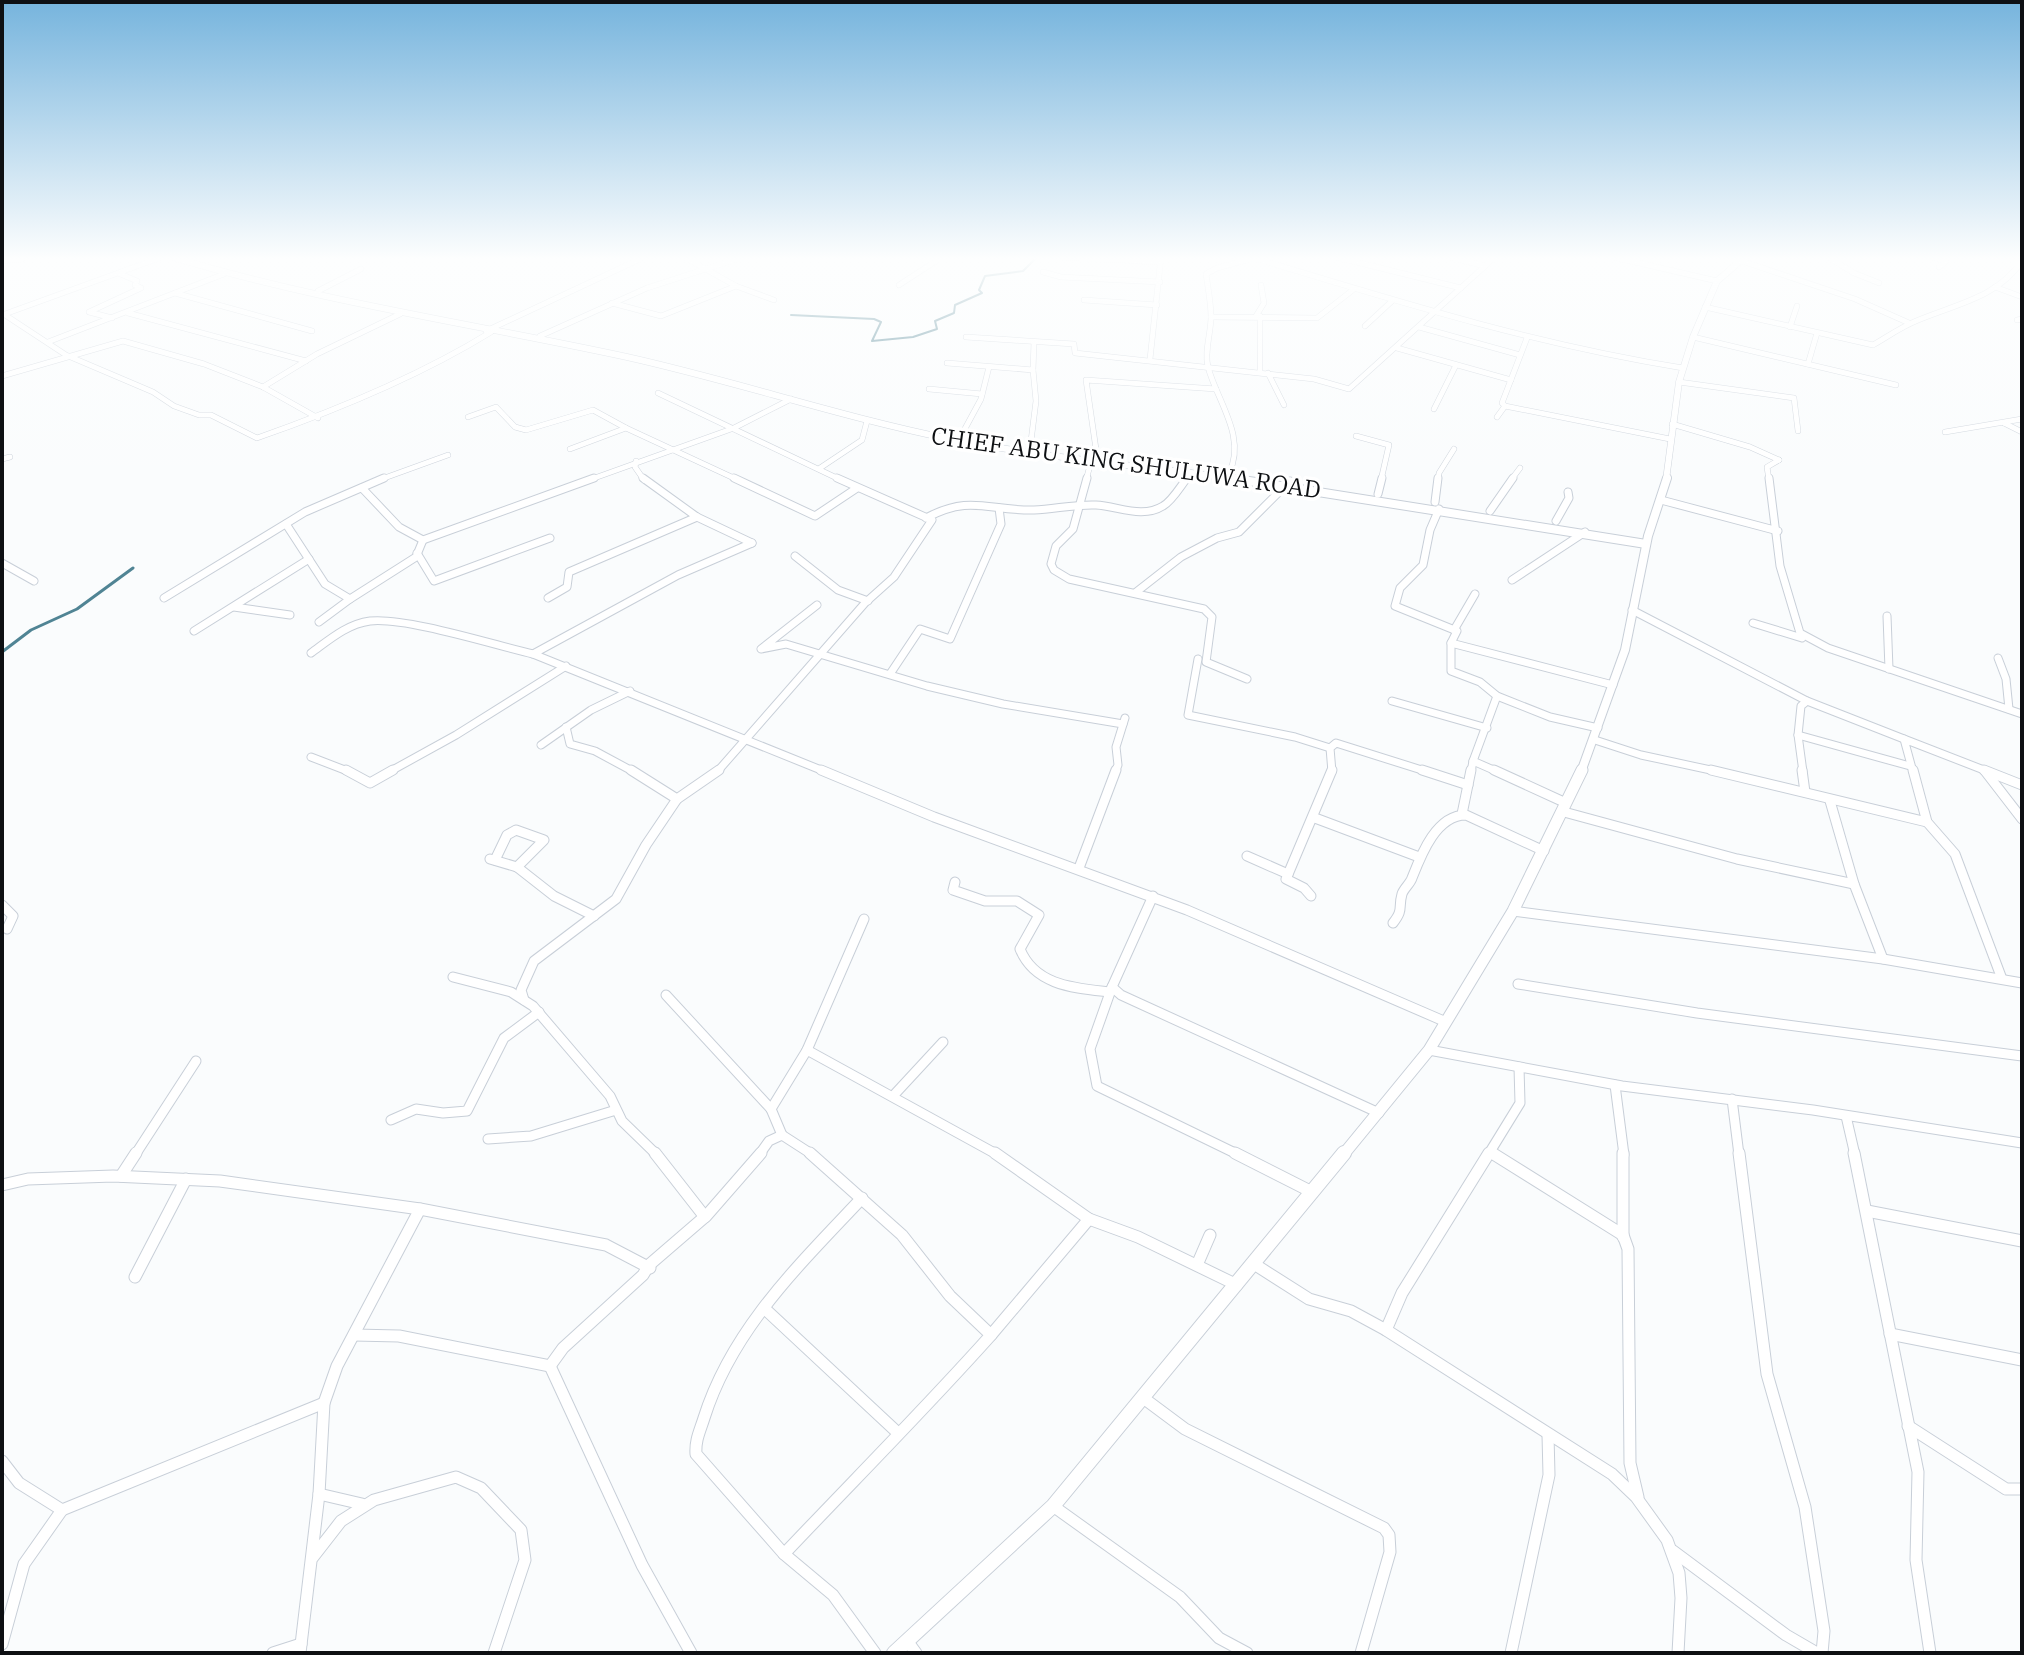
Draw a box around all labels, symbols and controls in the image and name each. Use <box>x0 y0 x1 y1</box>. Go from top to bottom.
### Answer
street label: CHIEF ABU KING SHULUWA ROAD <box>929 419 1323 505</box>

